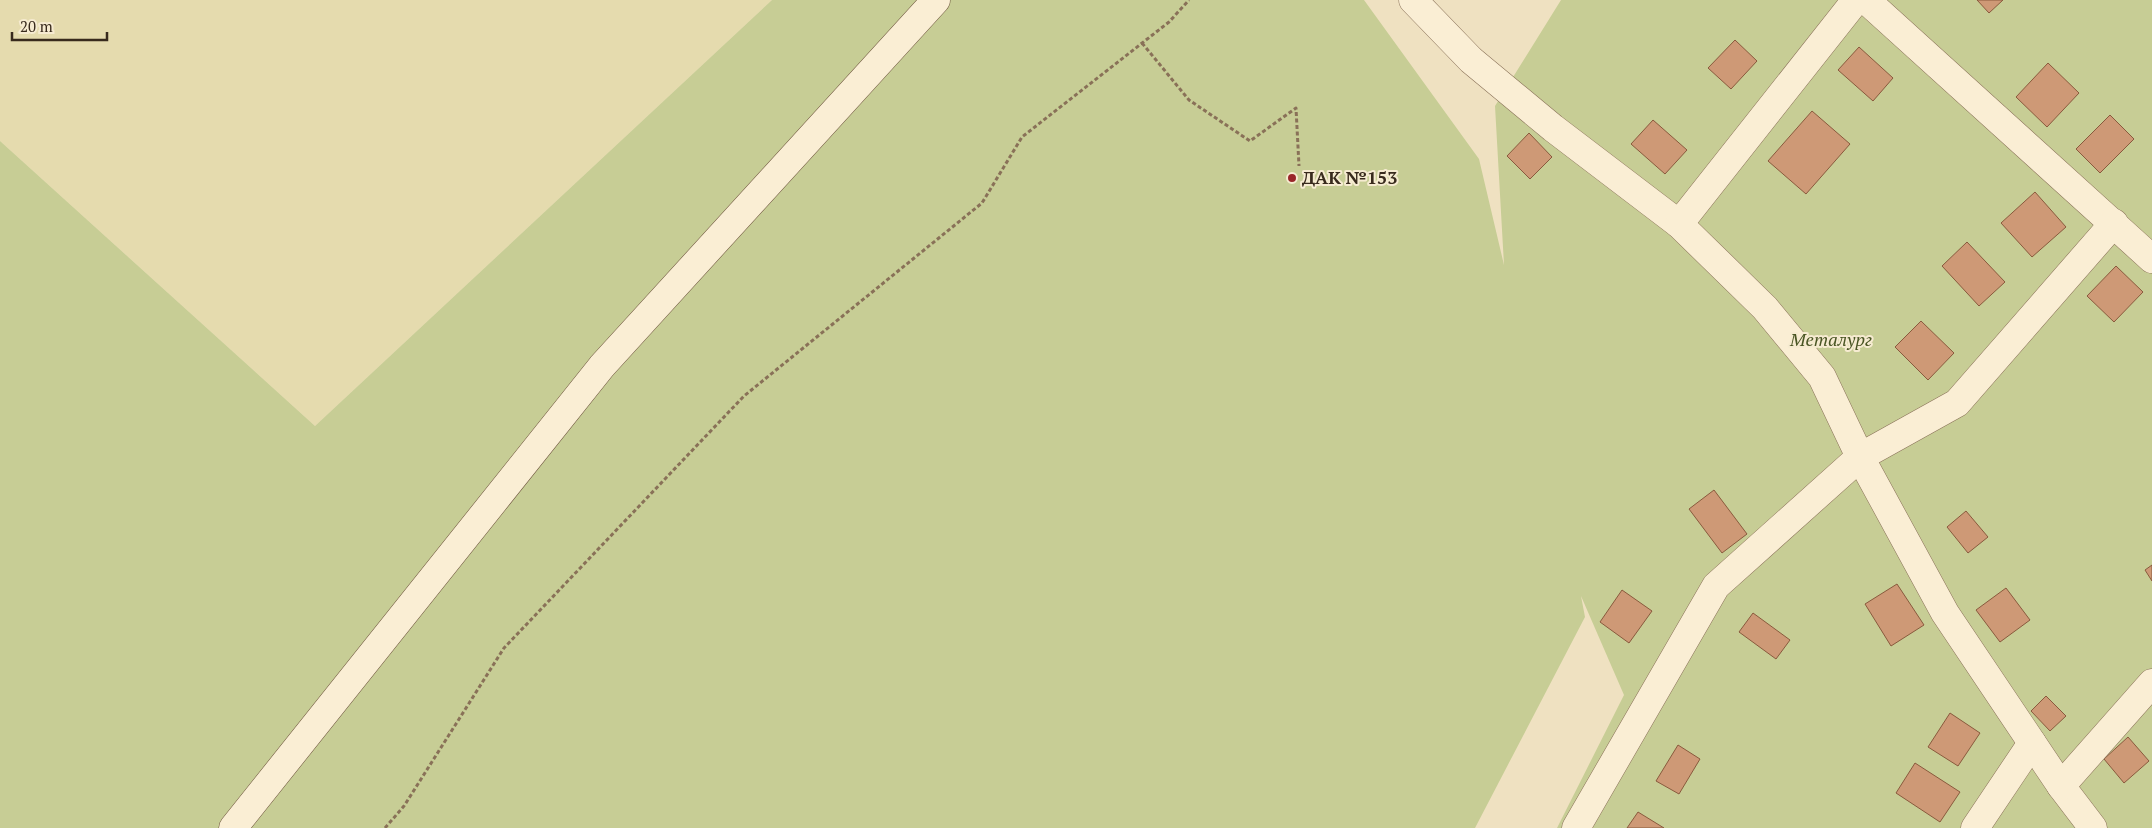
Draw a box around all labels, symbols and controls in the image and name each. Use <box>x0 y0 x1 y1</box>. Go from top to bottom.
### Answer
scale bar <box>12 10 108 42</box>
text: 20 m <box>20 16 53 36</box>
place label: ДАК №153 <box>1302 165 1397 189</box>
marker: ДАК №153 <box>1286 172 1298 184</box>
park label: Металург <box>1789 327 1872 351</box>

